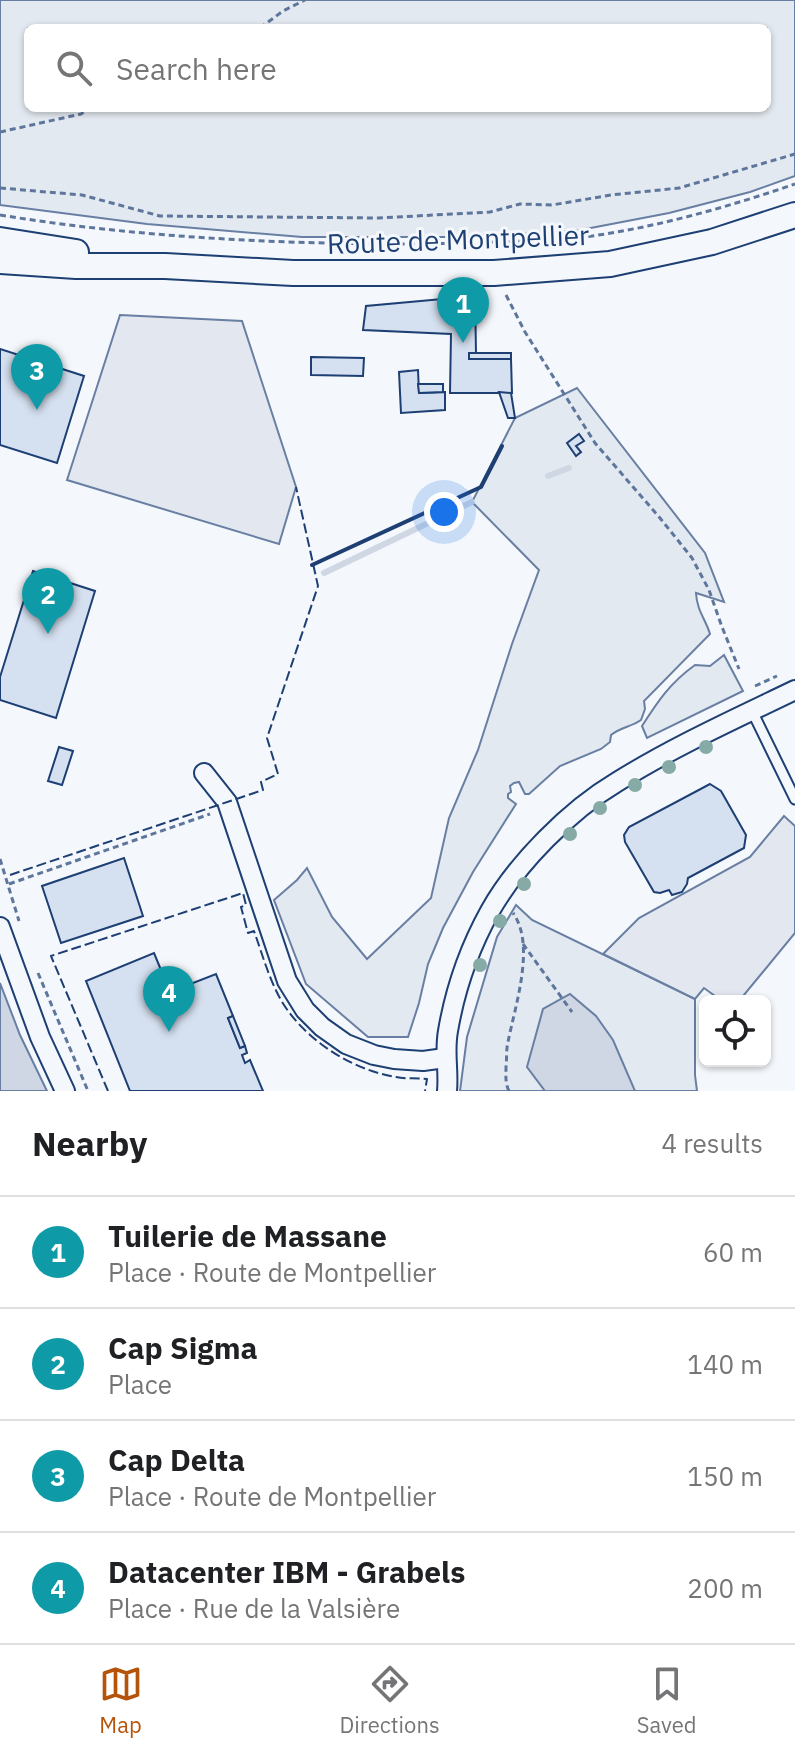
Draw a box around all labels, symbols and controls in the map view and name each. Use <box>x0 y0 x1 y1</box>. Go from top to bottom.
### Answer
search box <box>24 24 771 112</box>
icon: search <box>52 46 96 90</box>
text: Search here <box>116 49 277 88</box>
street label: Route de Montpellier <box>326 216 590 262</box>
pin: 1 <box>437 277 489 343</box>
pin: 3 <box>11 344 63 410</box>
your location <box>424 492 464 532</box>
pin: 2 <box>22 568 74 634</box>
pin: 4 <box>143 966 195 1032</box>
map controls <box>699 995 771 1067</box>
button: locate <box>699 995 771 1067</box>
text: Nearby <box>32 1121 147 1165</box>
text: 4 results <box>661 1126 763 1160</box>
text: Tuilerie de Massane <box>108 1216 387 1255</box>
text: 1 <box>50 1235 66 1269</box>
text: 60 m <box>703 1235 763 1269</box>
text: Place · Route de Montpellier <box>108 1255 436 1289</box>
text: Cap Sigma <box>108 1328 258 1367</box>
text: 2 <box>50 1347 66 1381</box>
text: 140 m <box>687 1347 763 1381</box>
text: Place <box>108 1367 172 1401</box>
text: Cap Delta <box>108 1440 245 1479</box>
text: 3 <box>50 1459 66 1493</box>
text: 150 m <box>687 1459 763 1493</box>
text: Place · Route de Montpellier <box>108 1479 436 1513</box>
text: Datacenter IBM - Grabels <box>108 1552 465 1591</box>
text: 4 <box>50 1571 66 1605</box>
text: 200 m <box>687 1571 763 1605</box>
text: Place · Rue de la Valsière <box>108 1591 400 1625</box>
tab: Map <box>99 1662 143 1739</box>
tab: Directions <box>340 1662 440 1739</box>
tab: Saved <box>637 1662 696 1739</box>

